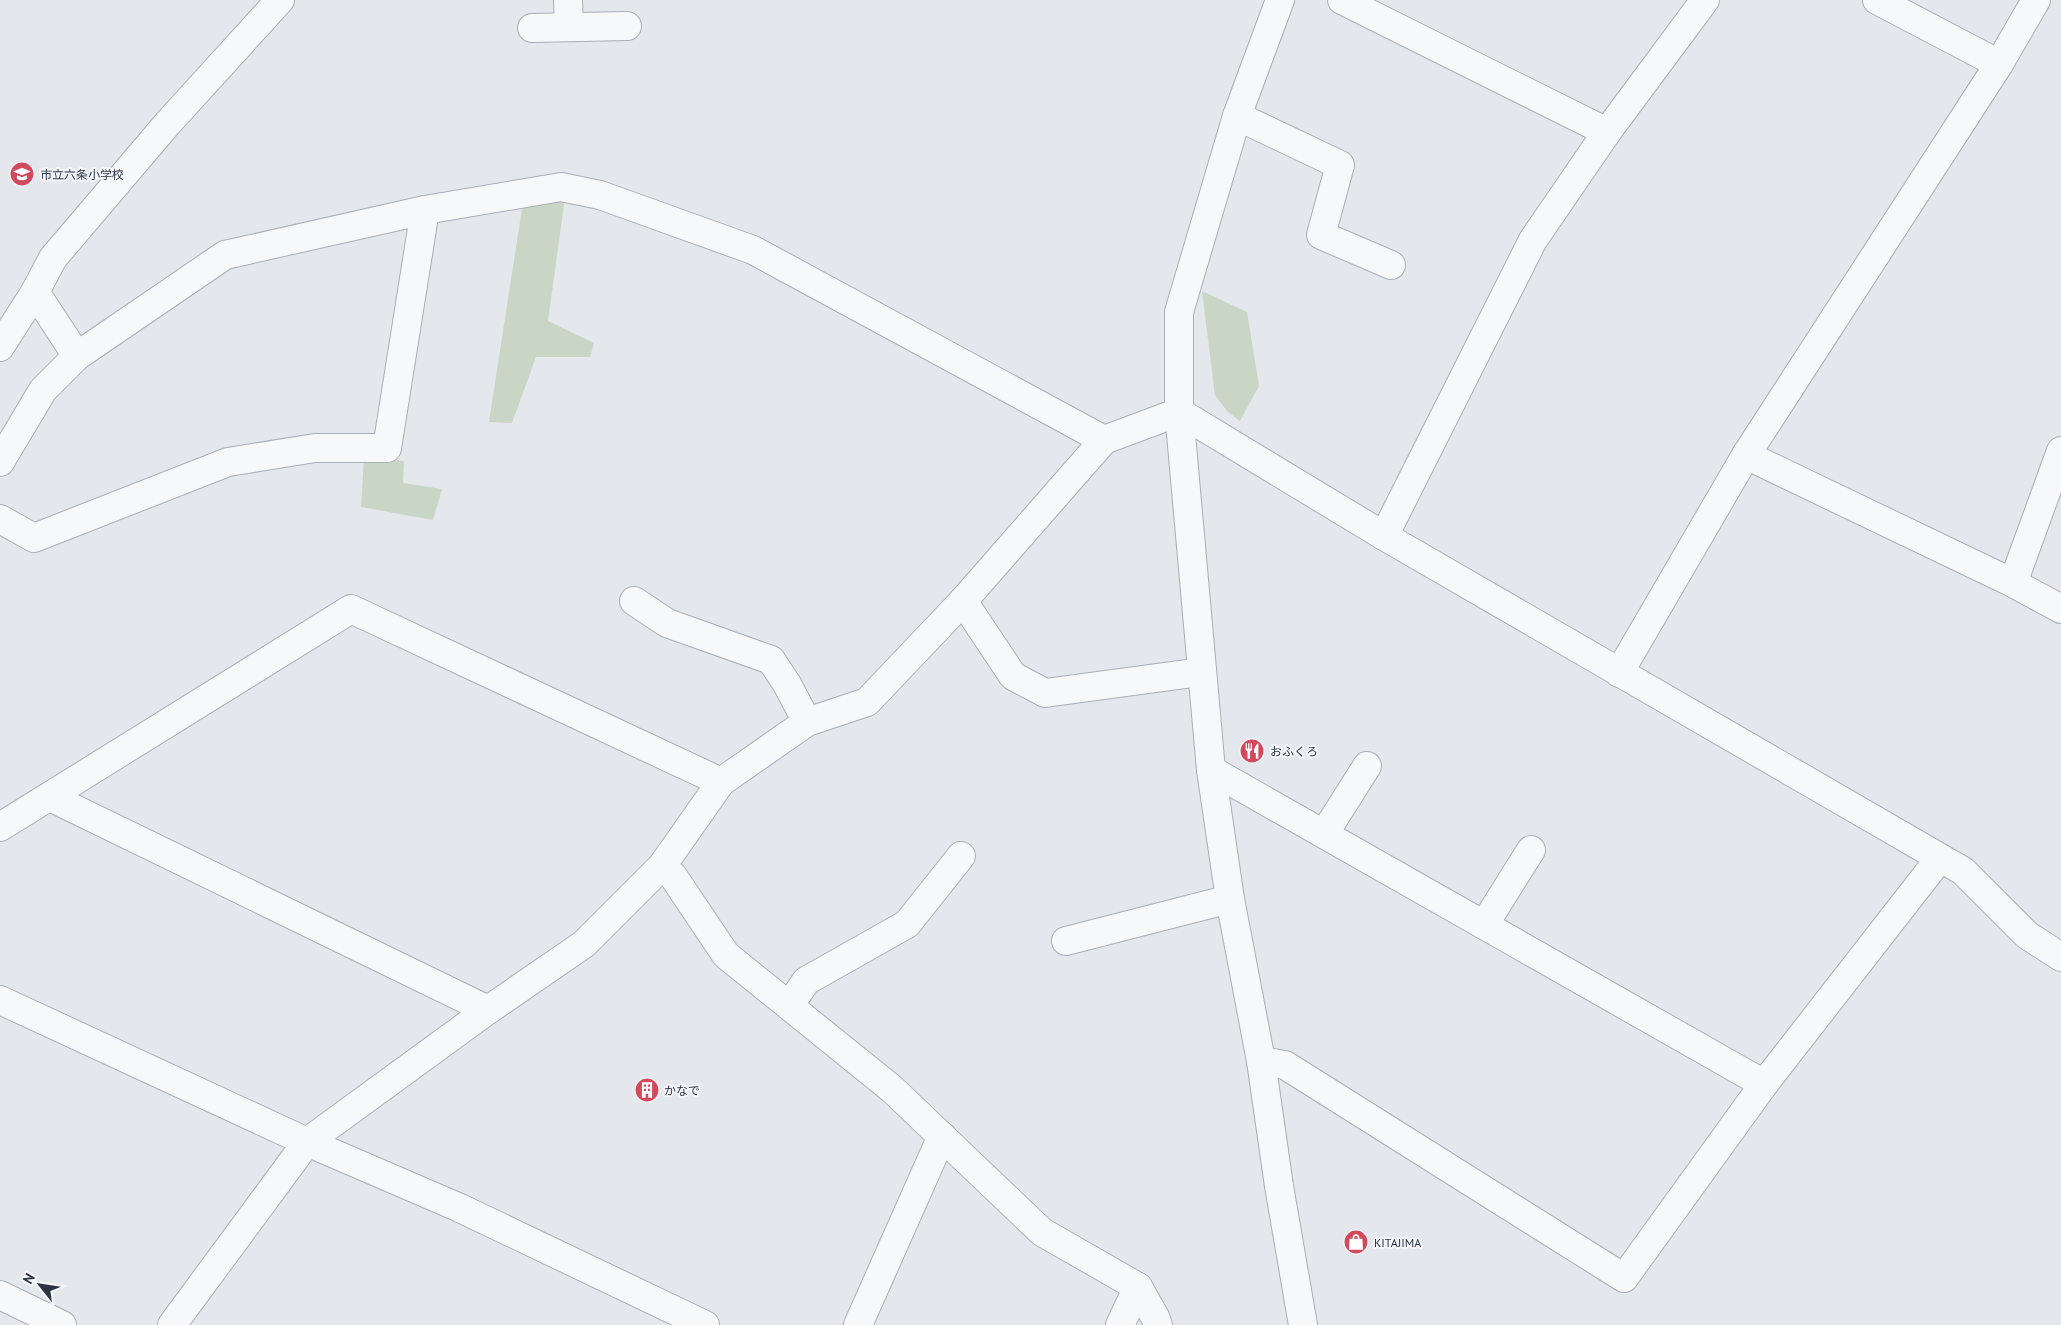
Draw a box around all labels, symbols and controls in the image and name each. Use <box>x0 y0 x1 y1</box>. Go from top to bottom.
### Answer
school or university icon: 市立六条小学校 <box>9 161 35 187</box>
place label: 市立六条小学校 <box>40 167 124 182</box>
restaurant icon: おふくろ <box>1239 738 1265 764</box>
place label: おふくろ <box>1270 744 1318 759</box>
building icon: かなで <box>634 1077 660 1103</box>
place label: かなで <box>664 1083 700 1098</box>
shop icon: KITAJIMA <box>1343 1229 1369 1255</box>
place label: KITAJIMA <box>1374 1235 1421 1250</box>
north arrow <box>15 1260 65 1310</box>
text: N <box>19 1270 39 1287</box>

